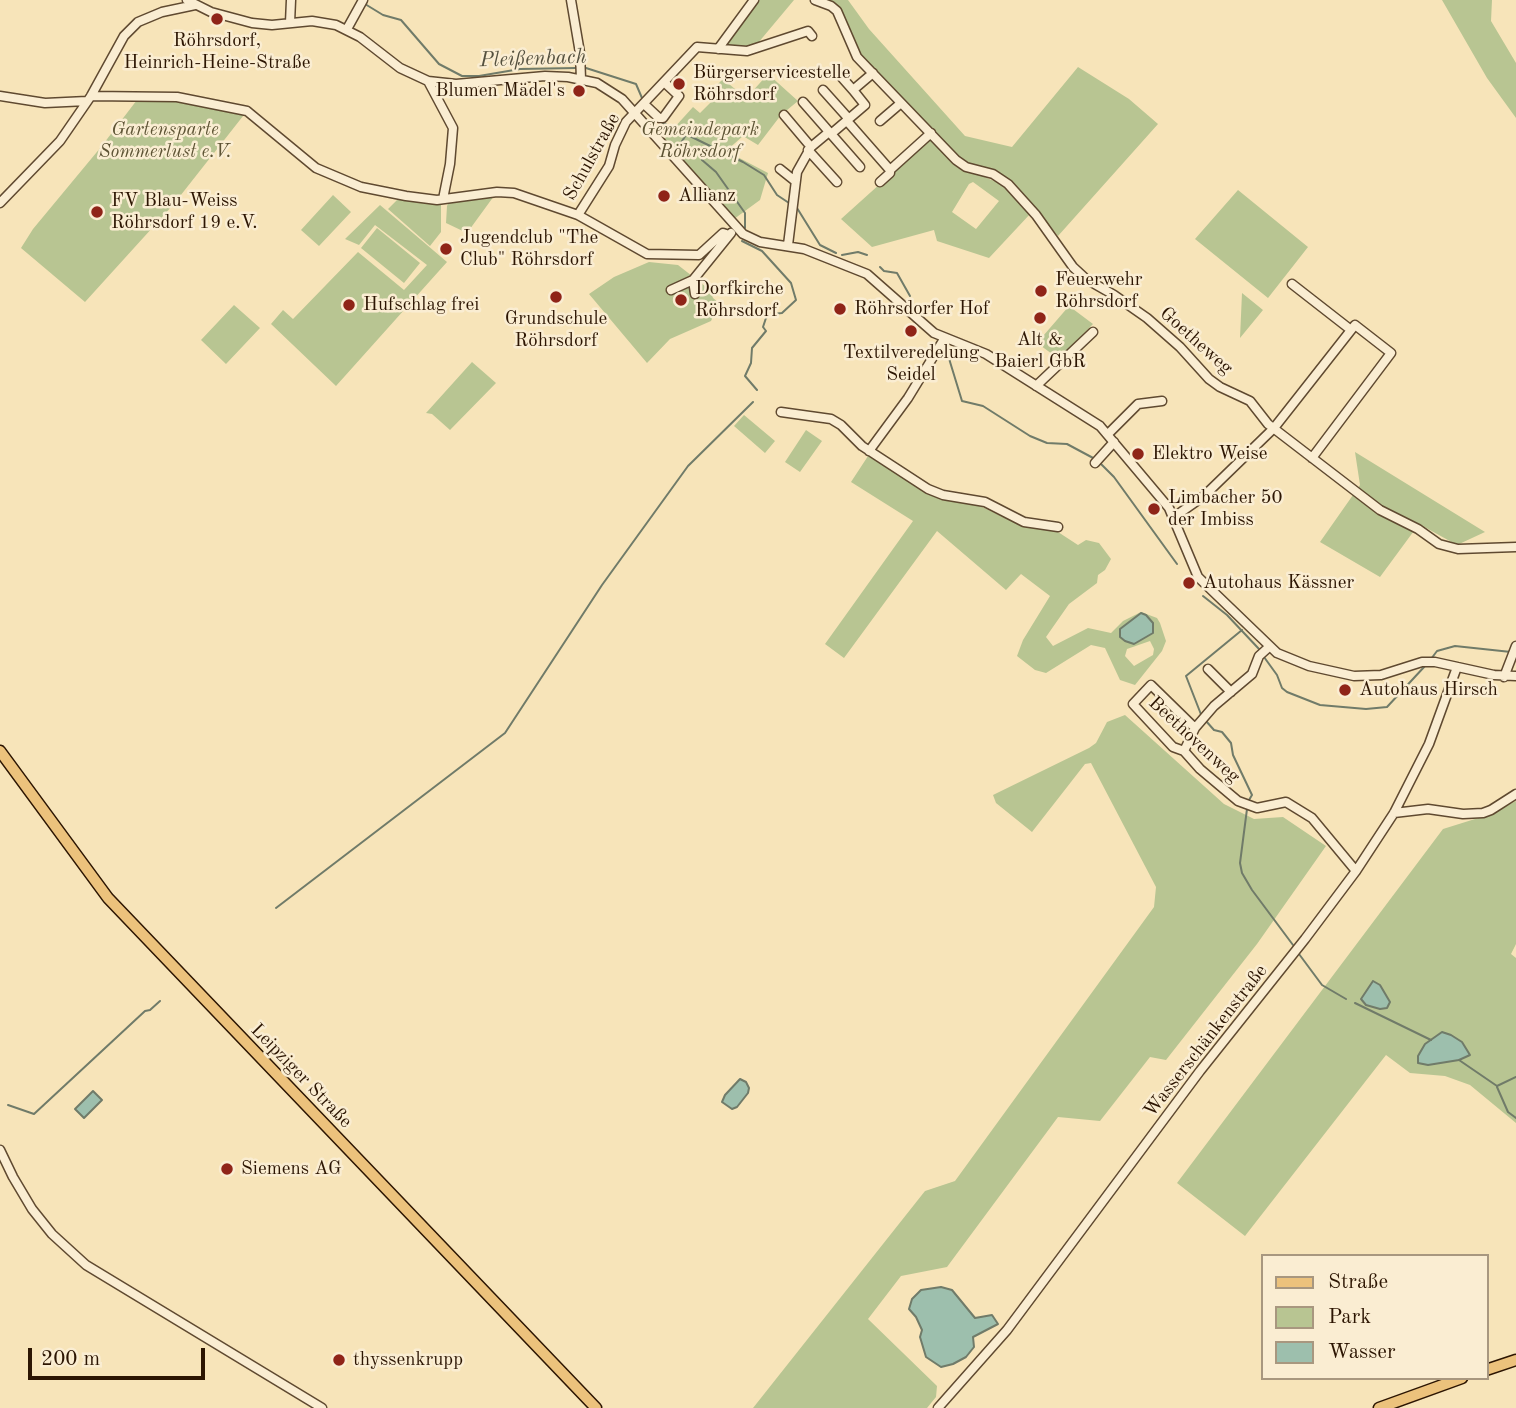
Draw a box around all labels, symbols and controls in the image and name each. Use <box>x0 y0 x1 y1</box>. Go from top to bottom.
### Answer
marker: Röhrsdorf, Heinrich-Heine-Straße <box>209 11 225 27</box>
place label: Röhrsdorf, Heinrich-Heine-Straße <box>124 30 310 74</box>
water label: Pleißenbach <box>479 45 587 73</box>
place label: Bürgerservicestelle Röhrsdorf <box>693 62 850 106</box>
marker: Bürgerservicestelle Röhrsdorf <box>671 76 687 92</box>
place label: Blumen Mädel's <box>435 80 565 102</box>
marker: Blumen Mädel's <box>571 83 587 99</box>
street label: Schulstraße <box>559 109 625 205</box>
park label: Gartensparte Sommerlust e.V. <box>99 119 231 163</box>
park label: Gemeindepark Röhrsdorf <box>641 119 759 163</box>
place label: Allianz <box>678 185 736 207</box>
marker: Allianz <box>656 188 672 204</box>
place label: FV Blau-Weiss Röhrsdorf 19 e.V. <box>111 190 258 234</box>
marker: FV Blau-Weiss Röhrsdorf 19 e.V. <box>89 204 105 220</box>
place label: Jugendclub "The Club" Röhrsdorf <box>460 227 598 271</box>
marker: Jugendclub "The Club" Röhrsdorf <box>438 241 454 257</box>
place label: Feuerwehr Röhrsdorf <box>1055 269 1143 313</box>
place label: Dorfkirche Röhrsdorf <box>695 278 783 322</box>
marker: Feuerwehr Röhrsdorf <box>1033 283 1049 299</box>
marker: Grundschule Röhrsdorf <box>548 289 564 305</box>
marker: Dorfkirche Röhrsdorf <box>673 292 689 308</box>
place label: Hufschlag frei <box>363 294 479 316</box>
marker: Hufschlag frei <box>341 297 357 313</box>
place label: Röhrsdorfer Hof <box>854 298 989 320</box>
marker: Röhrsdorfer Hof <box>832 301 848 317</box>
street label: Goetheweg <box>1155 302 1237 380</box>
place label: Grundschule Röhrsdorf <box>505 308 607 352</box>
marker: Alt & Baierl GbR <box>1032 310 1048 326</box>
marker: Textilveredelung Seidel <box>903 323 919 339</box>
place label: Alt & Baierl GbR <box>994 329 1086 373</box>
place label: Textilveredelung Seidel <box>843 342 979 386</box>
place label: Elektro Weise <box>1152 443 1267 465</box>
marker: Elektro Weise <box>1130 446 1146 462</box>
place label: Limbacher 50 der Imbiss <box>1168 487 1283 531</box>
marker: Limbacher 50 der Imbiss <box>1146 501 1162 517</box>
place label: Autohaus Kässner <box>1203 572 1354 594</box>
marker: Autohaus Kässner <box>1181 575 1197 591</box>
place label: Autohaus Hirsch <box>1359 679 1498 701</box>
marker: Autohaus Hirsch <box>1337 682 1353 698</box>
street label: Beethovenweg <box>1143 692 1245 788</box>
street label: Wasserschänkenstraße <box>1139 960 1273 1122</box>
street label: Leipziger Straße <box>245 1019 357 1133</box>
place label: Siemens AG <box>241 1158 342 1180</box>
marker: Siemens AG <box>219 1161 235 1177</box>
legend <box>1260 1254 1488 1380</box>
text: Straße <box>1328 1272 1388 1293</box>
text: Park <box>1328 1307 1371 1328</box>
scale bar <box>32 1334 208 1378</box>
text: Wasser <box>1328 1342 1396 1363</box>
text: 200 m <box>41 1349 100 1370</box>
place label: thyssenkrupp <box>353 1349 463 1371</box>
marker: thyssenkrupp <box>331 1352 347 1368</box>

